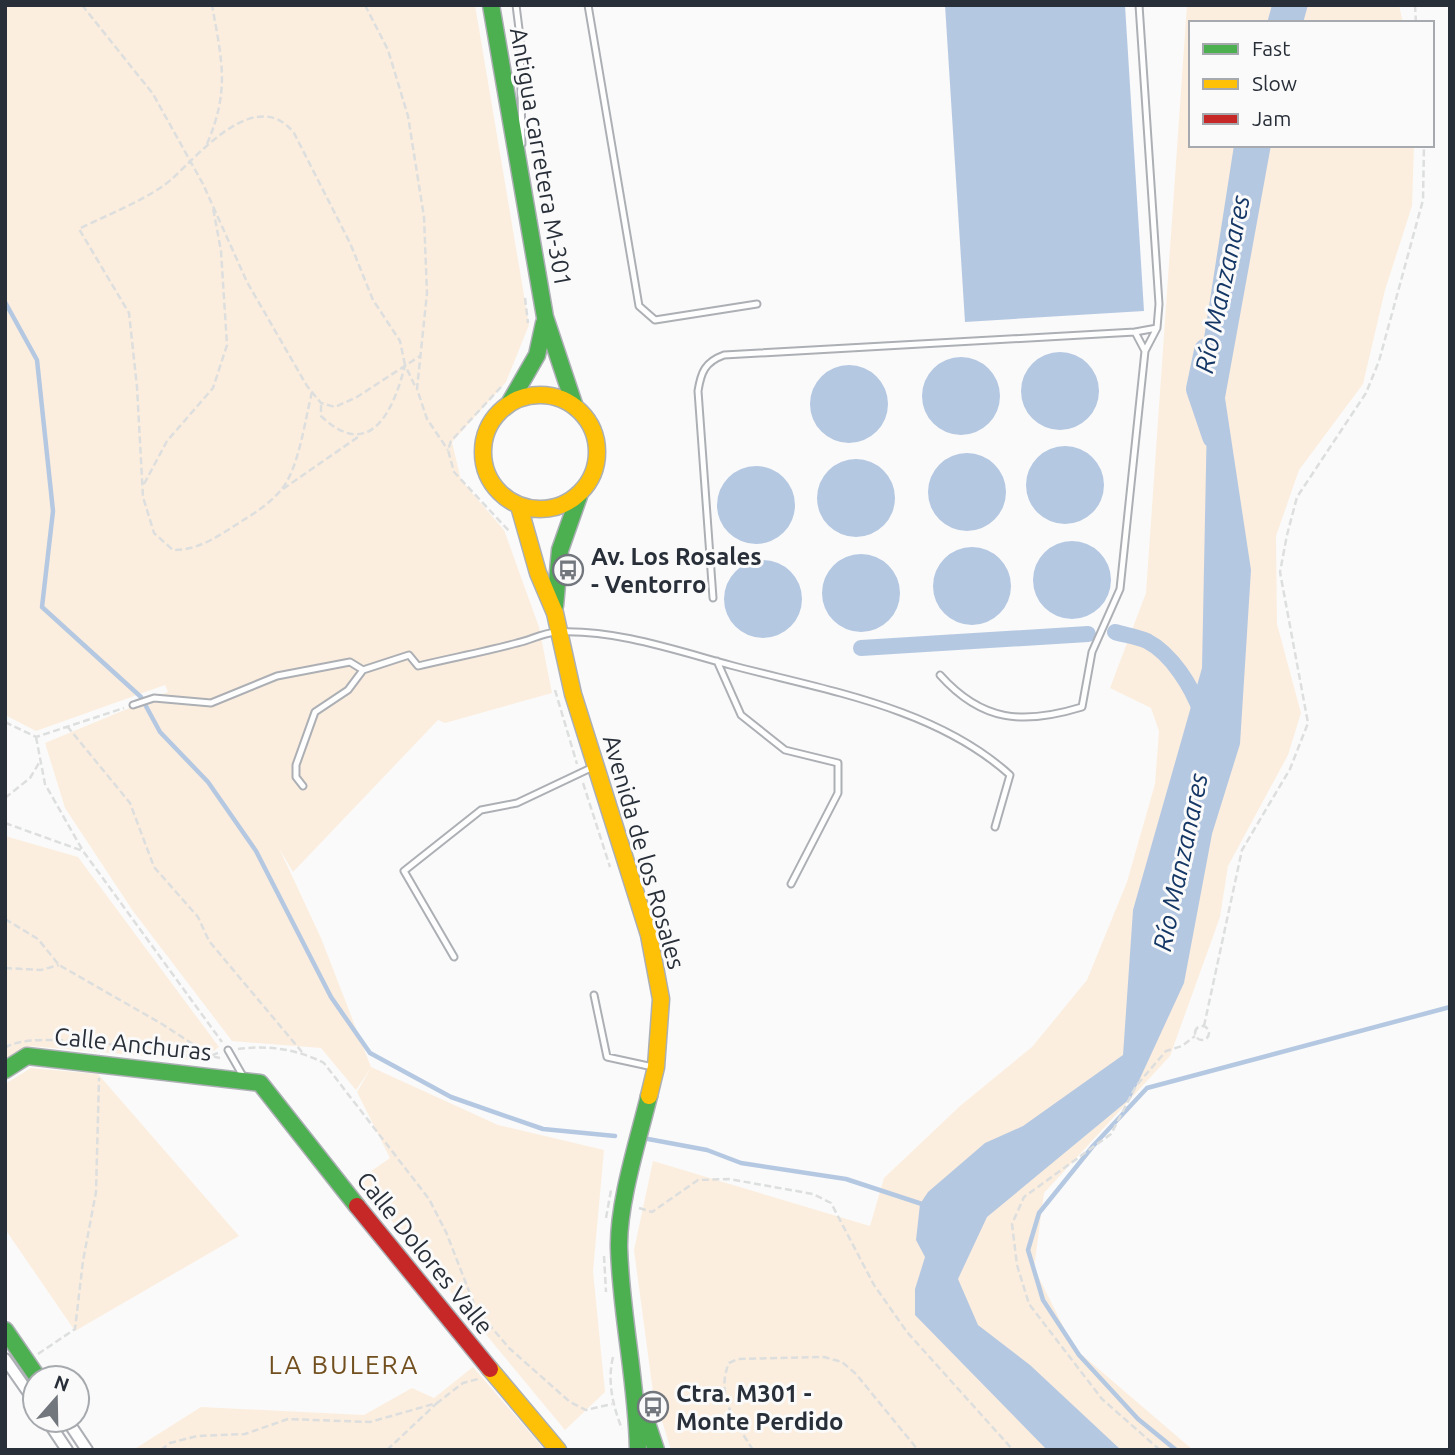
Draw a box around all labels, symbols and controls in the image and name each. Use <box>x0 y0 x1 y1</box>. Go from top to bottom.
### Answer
legend <box>1189 21 1434 147</box>
street label: Antigua carretera M-301 <box>505 25 577 289</box>
text: Fast <box>1252 36 1290 60</box>
text: Slow <box>1252 71 1297 95</box>
text: Jam <box>1252 106 1291 130</box>
water label: Río Manzanares <box>1189 192 1255 376</box>
place label: Av. Los Rosales - Ventorro <box>591 543 762 598</box>
bus stop icon: Av. Los Rosales - Ventorro <box>551 553 585 587</box>
street label: Avenida de los Rosales <box>598 732 690 972</box>
water label: Río Manzanares <box>1147 770 1213 954</box>
street label: Calle Anchuras <box>53 1022 213 1066</box>
street label: Calle Dolores Valle <box>351 1166 499 1340</box>
district label: LA BULERA <box>269 1350 419 1379</box>
north arrow <box>21 1364 91 1434</box>
text: N <box>51 1370 72 1396</box>
place label: Ctra. M301 - Monte Perdido <box>676 1380 844 1435</box>
bus stop icon: Ctra. M301 - Monte Perdido <box>636 1390 670 1424</box>

